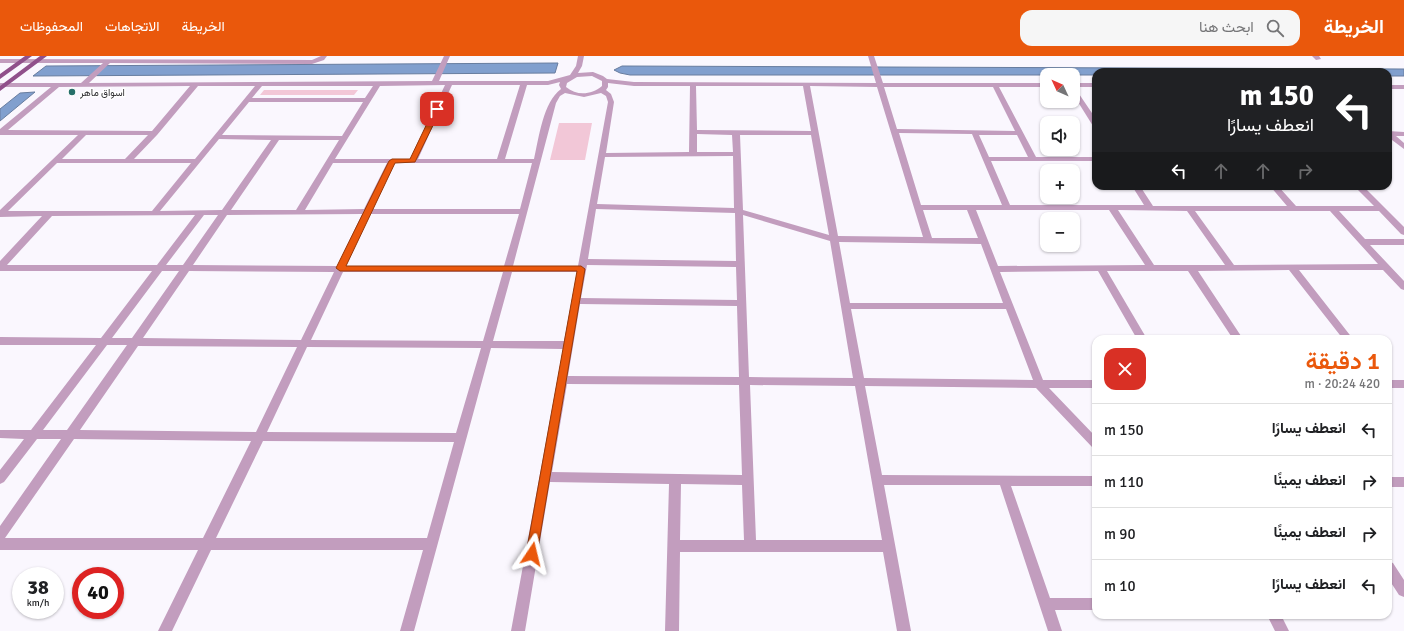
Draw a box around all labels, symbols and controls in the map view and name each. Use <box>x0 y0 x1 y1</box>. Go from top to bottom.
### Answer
search box <box>1020 10 1300 46</box>
text: الخريطة <box>1324 15 1384 39</box>
icon: search <box>1264 17 1286 39</box>
text: المحفوظات <box>20 18 83 35</box>
text: الاتجاهات <box>105 18 159 35</box>
text: الخريطة <box>181 18 225 35</box>
text: ابحث هنا <box>1199 18 1254 36</box>
north arrow <box>1040 68 1080 108</box>
map controls <box>1040 68 1080 252</box>
text: 150 m <box>1240 79 1314 113</box>
icon: left <box>1328 84 1380 136</box>
marker: اسواق ماهر <box>67 87 77 97</box>
place label: اسواق ماهر <box>79 87 125 99</box>
pin <box>420 92 454 126</box>
icon: arrive <box>426 98 448 120</box>
text: انعطف يسارًا <box>1227 114 1314 136</box>
button: sound <box>1040 116 1080 156</box>
icon: left <box>1168 160 1190 182</box>
icon: ahead <box>1210 160 1232 182</box>
icon: ahead <box>1252 160 1274 182</box>
icon: right <box>1294 160 1316 182</box>
button: + <box>1040 164 1080 204</box>
button: − <box>1040 212 1080 252</box>
text: 1 دقيقة <box>1305 346 1380 376</box>
button: close <box>1104 348 1146 390</box>
text: 420 m · 20:24 <box>1304 376 1380 392</box>
text: انعطف يسارًا <box>1272 419 1346 437</box>
icon: left <box>1358 419 1380 441</box>
text: 150 m <box>1104 421 1144 439</box>
text: انعطف يمينًا <box>1274 471 1346 489</box>
icon: right <box>1358 471 1380 493</box>
text: 110 m <box>1104 473 1144 491</box>
text: انعطف يمينًا <box>1274 523 1346 541</box>
icon: right <box>1358 523 1380 545</box>
text: 90 m <box>1104 525 1135 543</box>
position arrow <box>511 533 553 575</box>
speed limit sign: 40 <box>72 567 124 619</box>
text: 38 <box>27 575 49 600</box>
text: انعطف يسارًا <box>1272 575 1346 593</box>
icon: left <box>1358 575 1380 597</box>
text: 10 m <box>1104 577 1135 595</box>
text: km/h <box>27 597 49 609</box>

